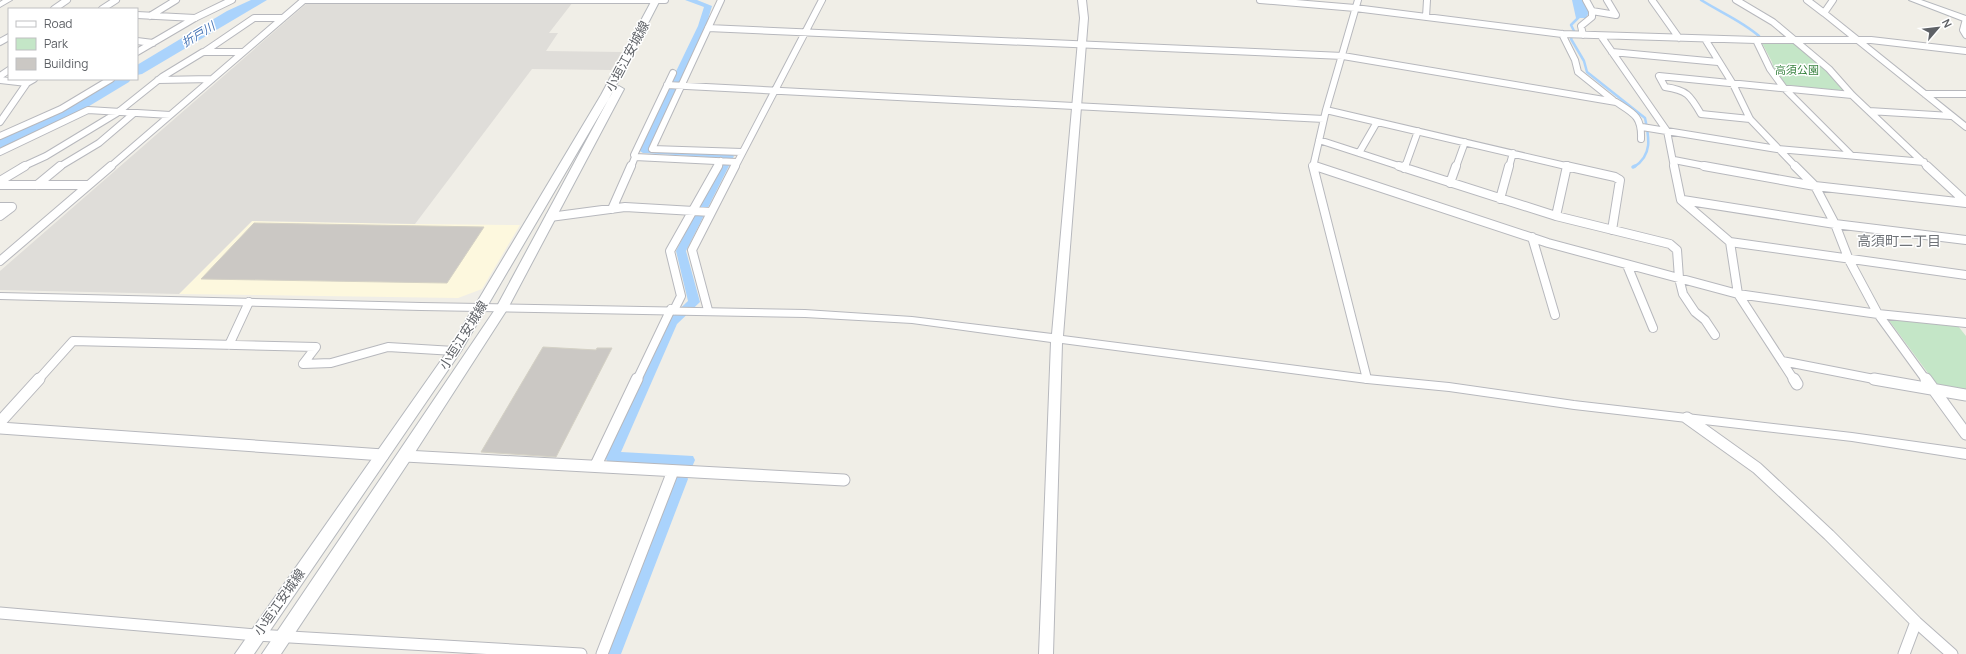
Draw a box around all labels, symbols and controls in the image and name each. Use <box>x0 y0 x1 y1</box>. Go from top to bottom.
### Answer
legend <box>8 8 138 80</box>
north arrow <box>1918 8 1958 48</box>
text: Road <box>44 15 72 32</box>
water label: 折戸川 <box>178 16 220 51</box>
text: N <box>1939 16 1956 30</box>
street label: 小垣江安城線 <box>601 17 653 95</box>
text: Park <box>44 35 69 52</box>
text: Building <box>44 55 88 72</box>
park label: 高須公園 <box>1775 62 1819 77</box>
district label: 高須町二丁目 <box>1857 231 1941 250</box>
street label: 小垣江安城線 <box>435 297 491 373</box>
street label: 小垣江安城線 <box>249 565 309 639</box>

